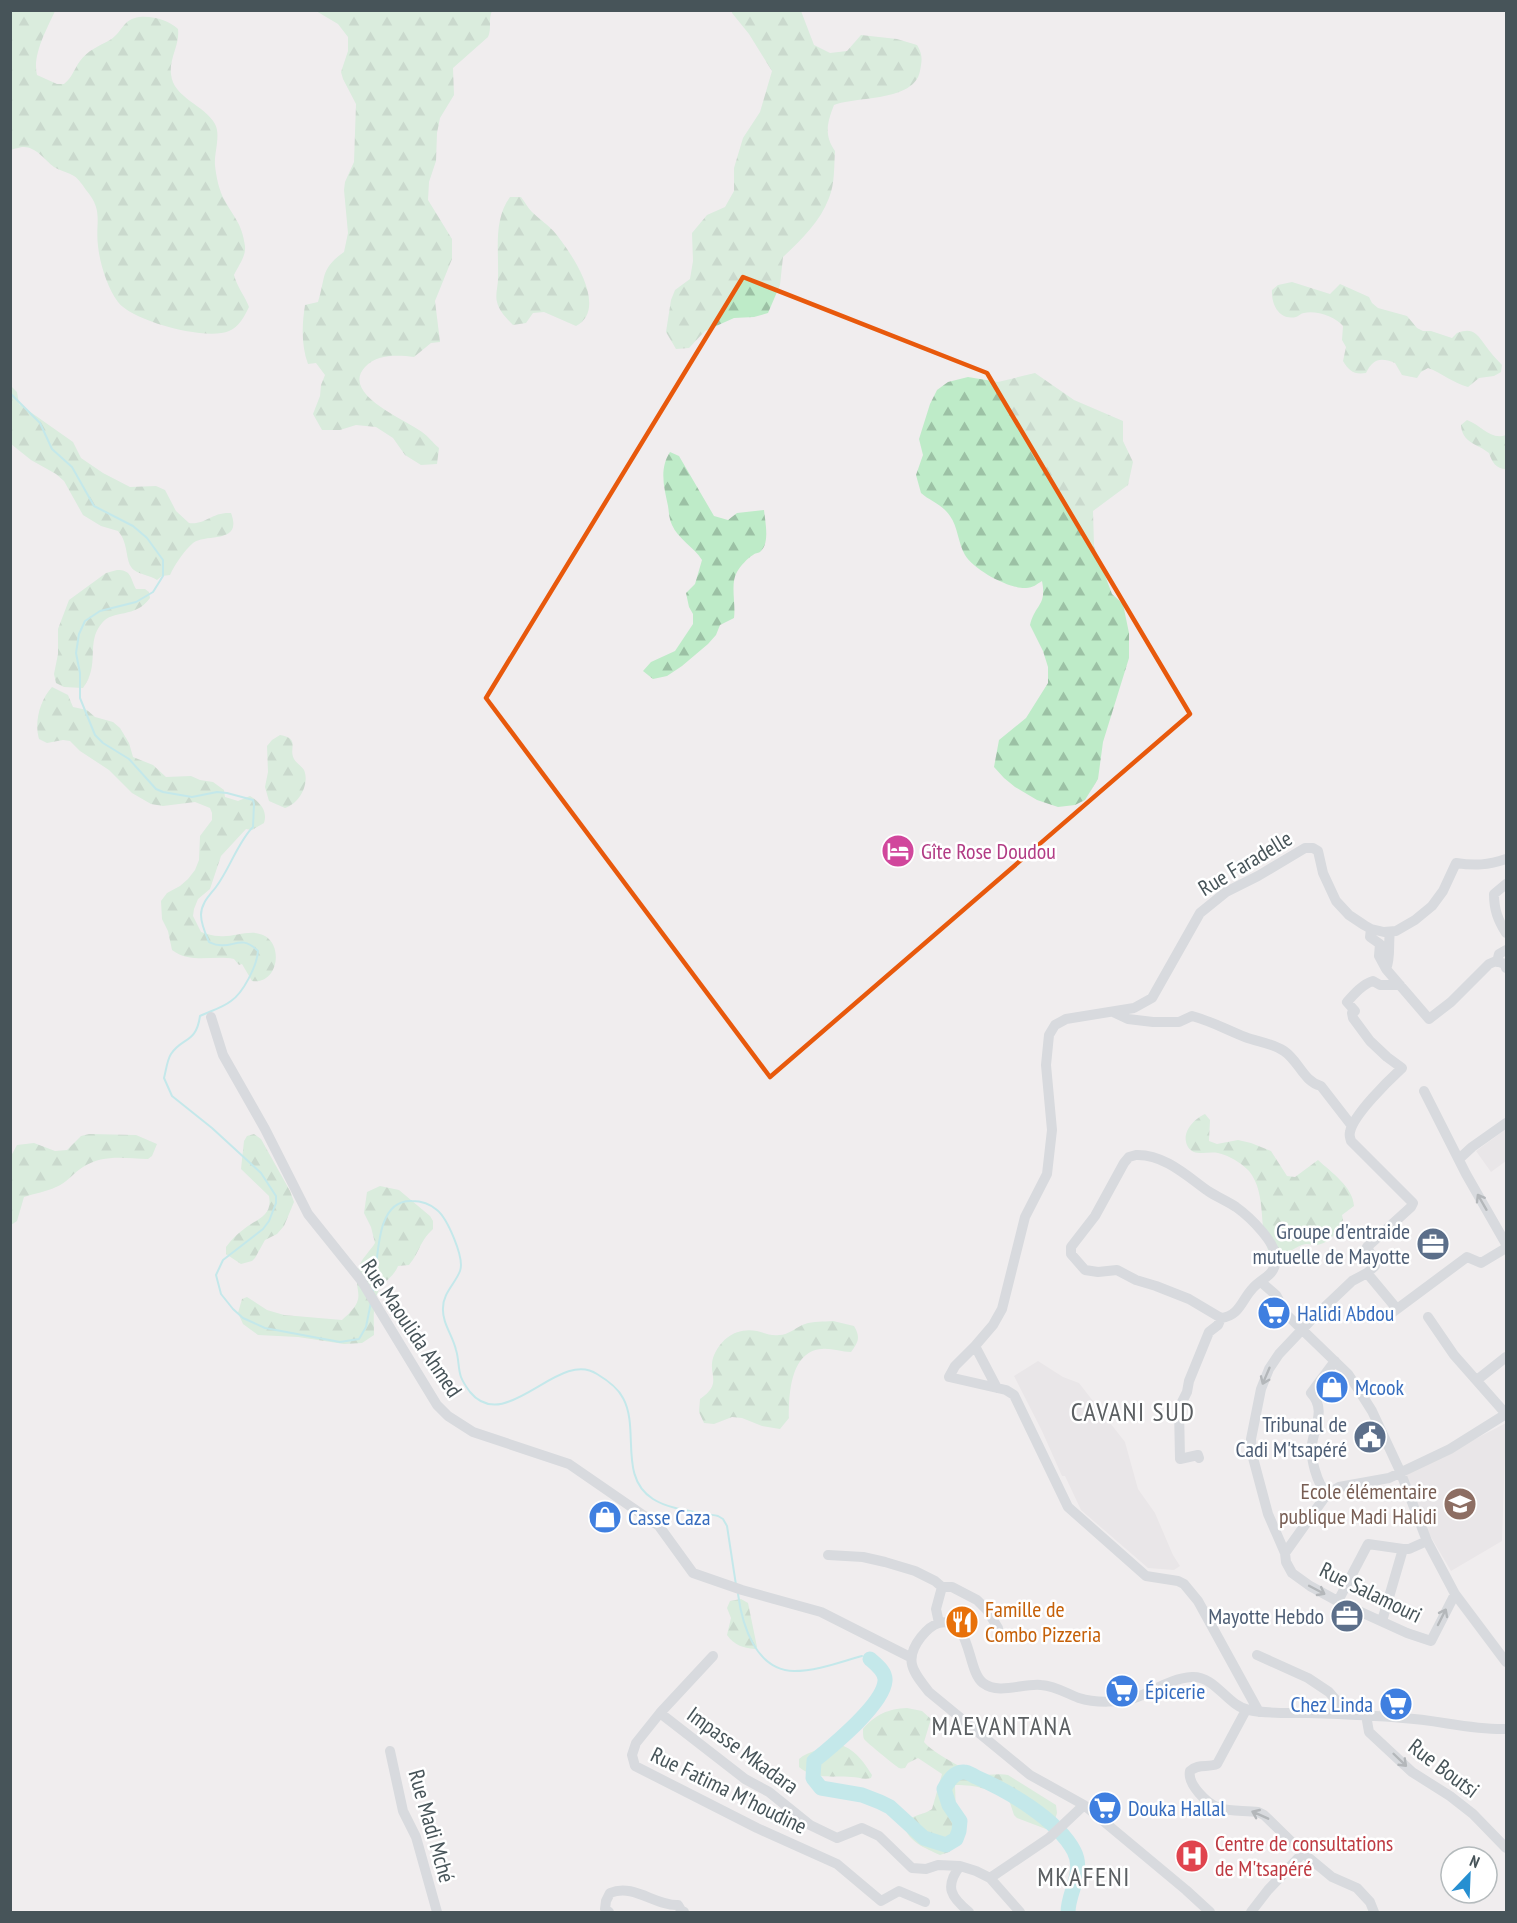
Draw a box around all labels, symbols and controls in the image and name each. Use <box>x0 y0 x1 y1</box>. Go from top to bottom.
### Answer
street label: Rue Faradelle <box>1193 824 1297 902</box>
hotel icon: Gîte Rose Doudou <box>880 833 916 869</box>
place label: Gîte Rose Doudou <box>921 837 1056 865</box>
one-way arrow <box>1476 1194 1488 1211</box>
place label: Groupe d'entraide mutuelle de Mayotte <box>1253 1217 1410 1270</box>
office icon: Groupe d'entraide mutuelle de Mayotte <box>1415 1226 1451 1262</box>
street label: Rue Maoulida Ahmed <box>355 1253 469 1403</box>
supermarket icon: Halidi Abdou <box>1256 1295 1292 1331</box>
place label: Halidi Abdou <box>1297 1299 1394 1327</box>
one-way arrow <box>1260 1366 1272 1384</box>
shop icon: Mcook <box>1314 1369 1350 1405</box>
place label: Mcook <box>1355 1373 1404 1401</box>
district label: CAVANI SUD <box>1071 1395 1195 1428</box>
place label: Tribunal de Cadi M'tsapéré <box>1235 1410 1347 1463</box>
public building icon: Tribunal de Cadi M'tsapéré <box>1352 1419 1388 1455</box>
place label: Ecole élémentaire publique Madi Halidi <box>1279 1477 1437 1530</box>
school or university icon: Ecole élémentaire publique Madi Halidi <box>1442 1486 1478 1522</box>
shop icon: Casse Caza <box>587 1499 623 1535</box>
place label: Casse Caza <box>628 1503 711 1531</box>
street label: Rue Salamouri <box>1315 1555 1427 1629</box>
one-way arrow <box>1308 1585 1326 1596</box>
place label: Famille de Combo Pizzeria <box>985 1595 1101 1648</box>
office icon: Mayotte Hebdo <box>1329 1598 1365 1634</box>
place label: Mayotte Hebdo <box>1208 1602 1324 1630</box>
restaurant icon: Famille de Combo Pizzeria <box>944 1604 980 1640</box>
one-way arrow <box>1436 1609 1448 1626</box>
supermarket icon: Épicerie <box>1104 1673 1140 1709</box>
place label: Épicerie <box>1145 1677 1205 1705</box>
supermarket icon: Chez Linda <box>1378 1686 1414 1722</box>
place label: Chez Linda <box>1290 1690 1373 1718</box>
street label: Impasse Mkadara <box>682 1700 804 1800</box>
district label: MAEVANTANA <box>931 1709 1073 1742</box>
street label: Rue Boutsi <box>1403 1732 1485 1804</box>
street label: Rue Fatima M'houdine <box>646 1740 812 1840</box>
one-way arrow <box>1392 1753 1407 1767</box>
street label: Rue Madi Mché <box>403 1766 461 1886</box>
supermarket icon: Douka Hallal <box>1087 1790 1123 1826</box>
place label: Douka Hallal <box>1128 1794 1226 1822</box>
one-way arrow <box>1251 1809 1269 1820</box>
place label: Centre de consultations de M'tsapéré <box>1215 1829 1393 1882</box>
hospital icon: Centre de consultations de M'tsapéré <box>1174 1838 1210 1874</box>
north arrow <box>1439 1845 1499 1905</box>
text: N <box>1467 1850 1483 1872</box>
district label: MKAFENI <box>1037 1860 1131 1893</box>

